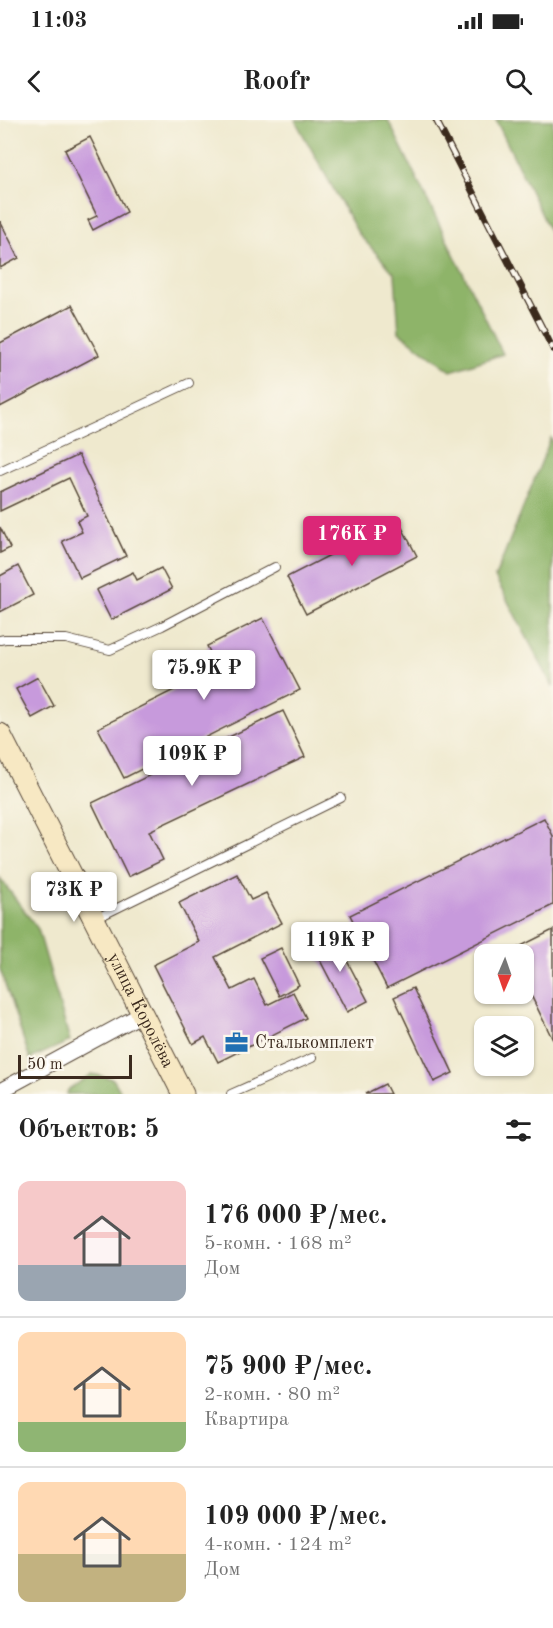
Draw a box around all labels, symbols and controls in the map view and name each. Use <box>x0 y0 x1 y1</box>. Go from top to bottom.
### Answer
text: 11:03 <box>30 10 87 32</box>
icon: back <box>18 65 51 98</box>
icon: search <box>502 65 535 98</box>
text: Roofr <box>242 68 311 95</box>
pin: 176K ₽ <box>303 516 401 567</box>
text: 176K ₽ <box>317 525 387 545</box>
pin: 75.9K ₽ <box>149 650 259 701</box>
text: 75.9K ₽ <box>166 659 242 679</box>
pin: 109K ₽ <box>143 736 241 787</box>
text: 109K ₽ <box>157 745 227 765</box>
pin: 73K ₽ <box>32 872 116 923</box>
text: 73K ₽ <box>45 881 103 901</box>
pin: 119K ₽ <box>291 922 389 973</box>
text: 119K ₽ <box>305 931 375 951</box>
north arrow <box>474 944 534 1004</box>
map controls <box>474 944 534 1076</box>
street label: улица Королёва <box>104 950 177 1071</box>
button: layers <box>474 1016 534 1076</box>
office icon: Сталькомплект <box>224 1030 250 1056</box>
place label: Сталькомплект <box>255 1034 374 1052</box>
scale bar <box>18 1052 132 1079</box>
text: 50 m <box>27 1057 63 1073</box>
icon: filters <box>502 1114 535 1147</box>
text: Объектов: 5 <box>18 1117 159 1143</box>
text: 176 000 ₽/мес. <box>204 1203 387 1229</box>
icon: home <box>66 1205 138 1277</box>
text: 5-комн. · 168 m² <box>204 1234 352 1254</box>
text: Дом <box>204 1259 240 1279</box>
text: 75 900 ₽/мес. <box>204 1354 372 1380</box>
icon: home <box>66 1356 138 1428</box>
text: 2-комн. · 80 m² <box>204 1385 340 1405</box>
text: Квартира <box>204 1410 289 1430</box>
text: 109 000 ₽/мес. <box>204 1504 387 1530</box>
icon: home <box>66 1506 138 1578</box>
text: 4-комн. · 124 m² <box>204 1535 352 1555</box>
text: Дом <box>204 1560 240 1580</box>

